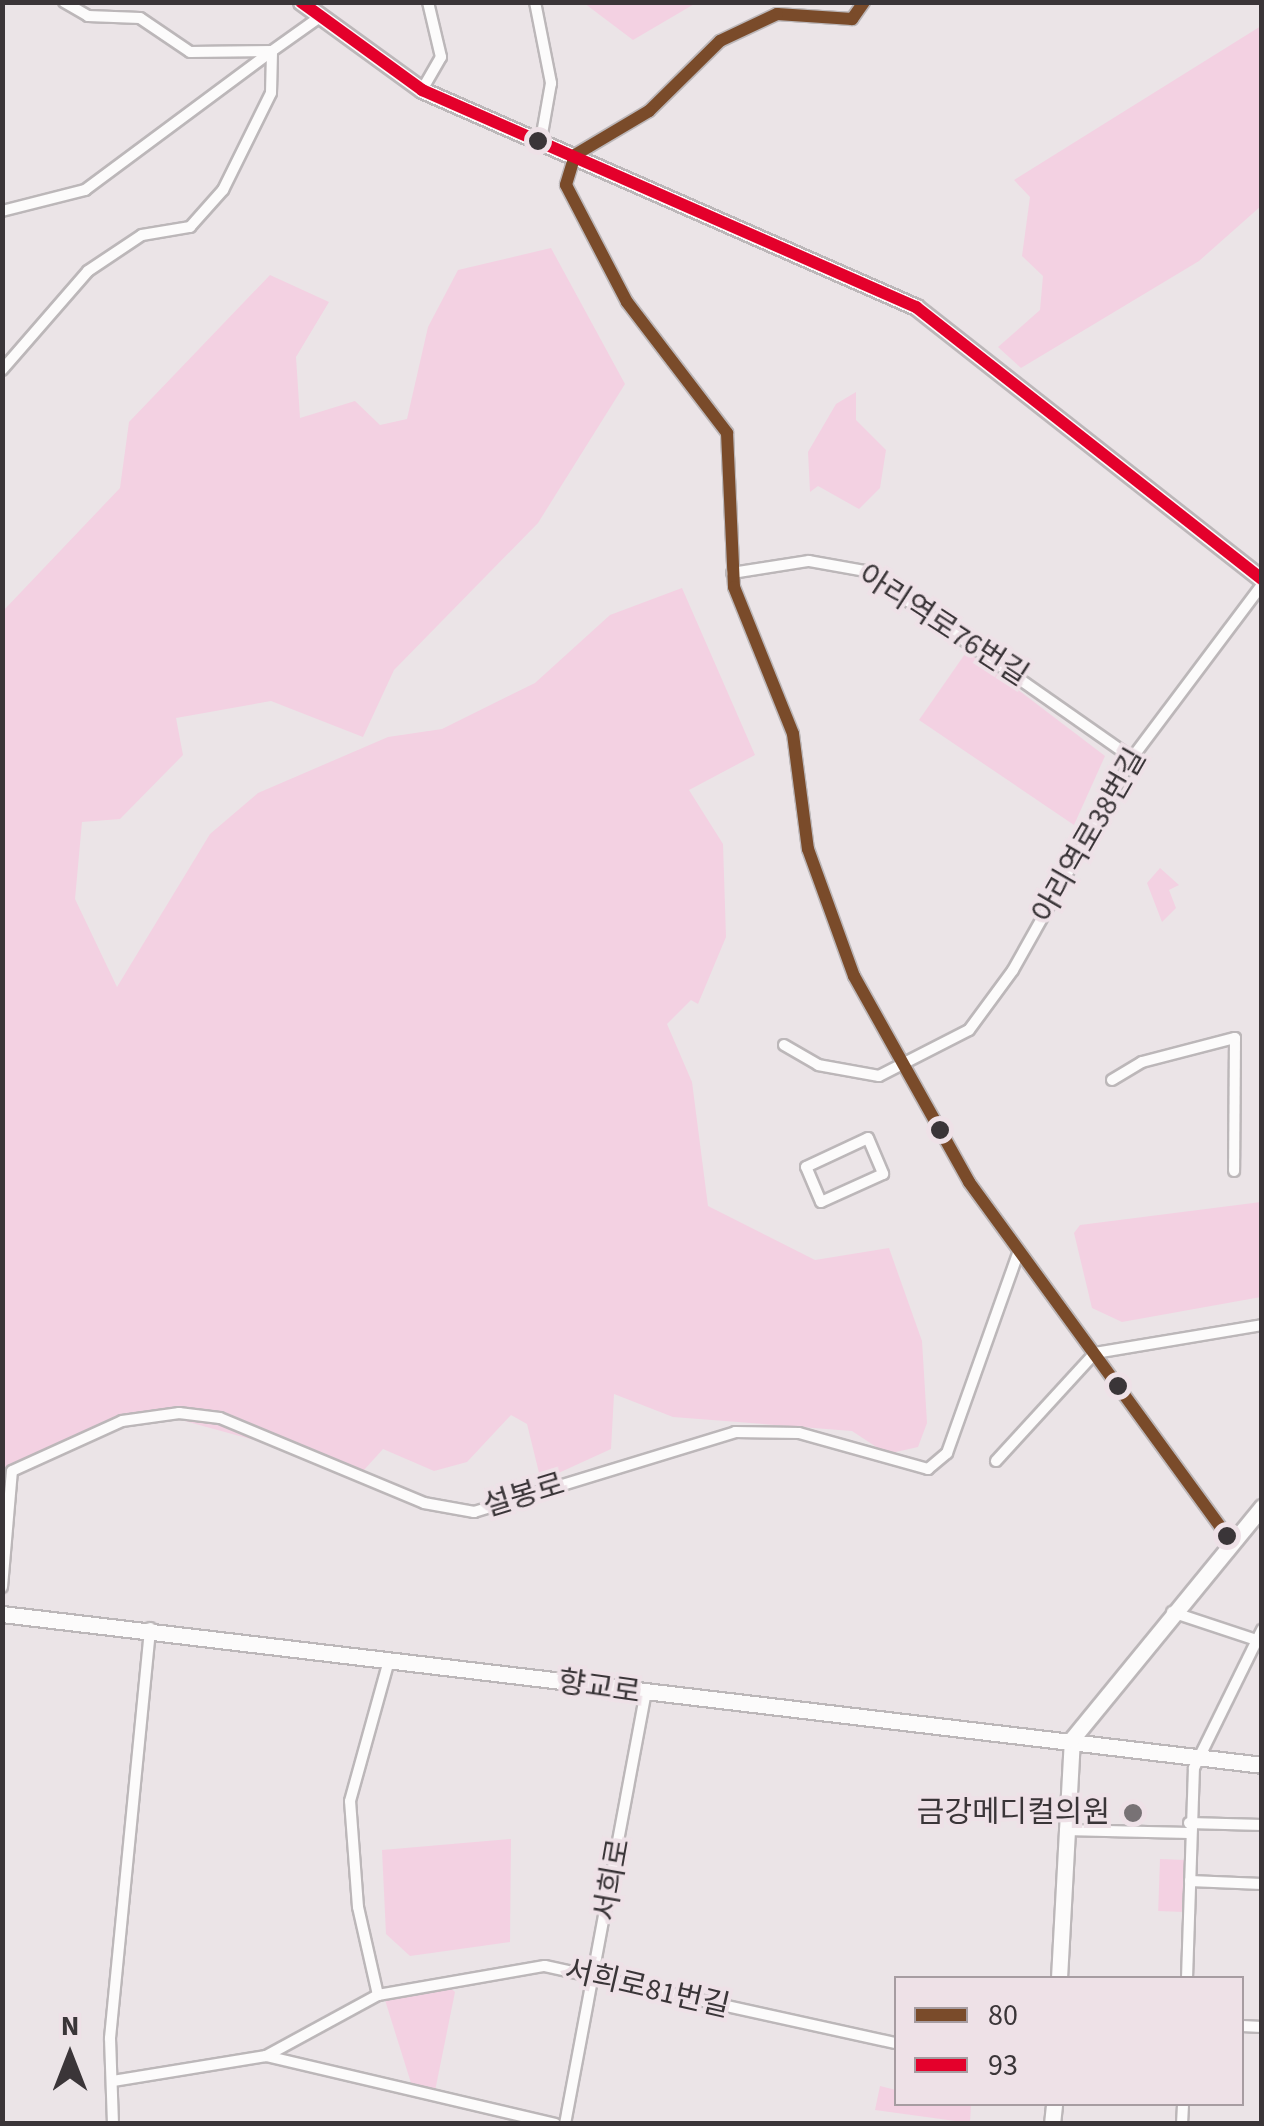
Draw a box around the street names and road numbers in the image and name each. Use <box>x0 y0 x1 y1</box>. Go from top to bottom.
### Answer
street label: 아리역로76번길 <box>851 558 1035 694</box>
street label: 아리역로38번길 <box>1026 742 1154 930</box>
street label: 설봉로 <box>479 1467 569 1525</box>
street label: 향교로 <box>555 1664 643 1712</box>
street label: 서희로 <box>588 1836 638 1924</box>
street label: 서희로81번길 <box>561 1953 733 2025</box>

